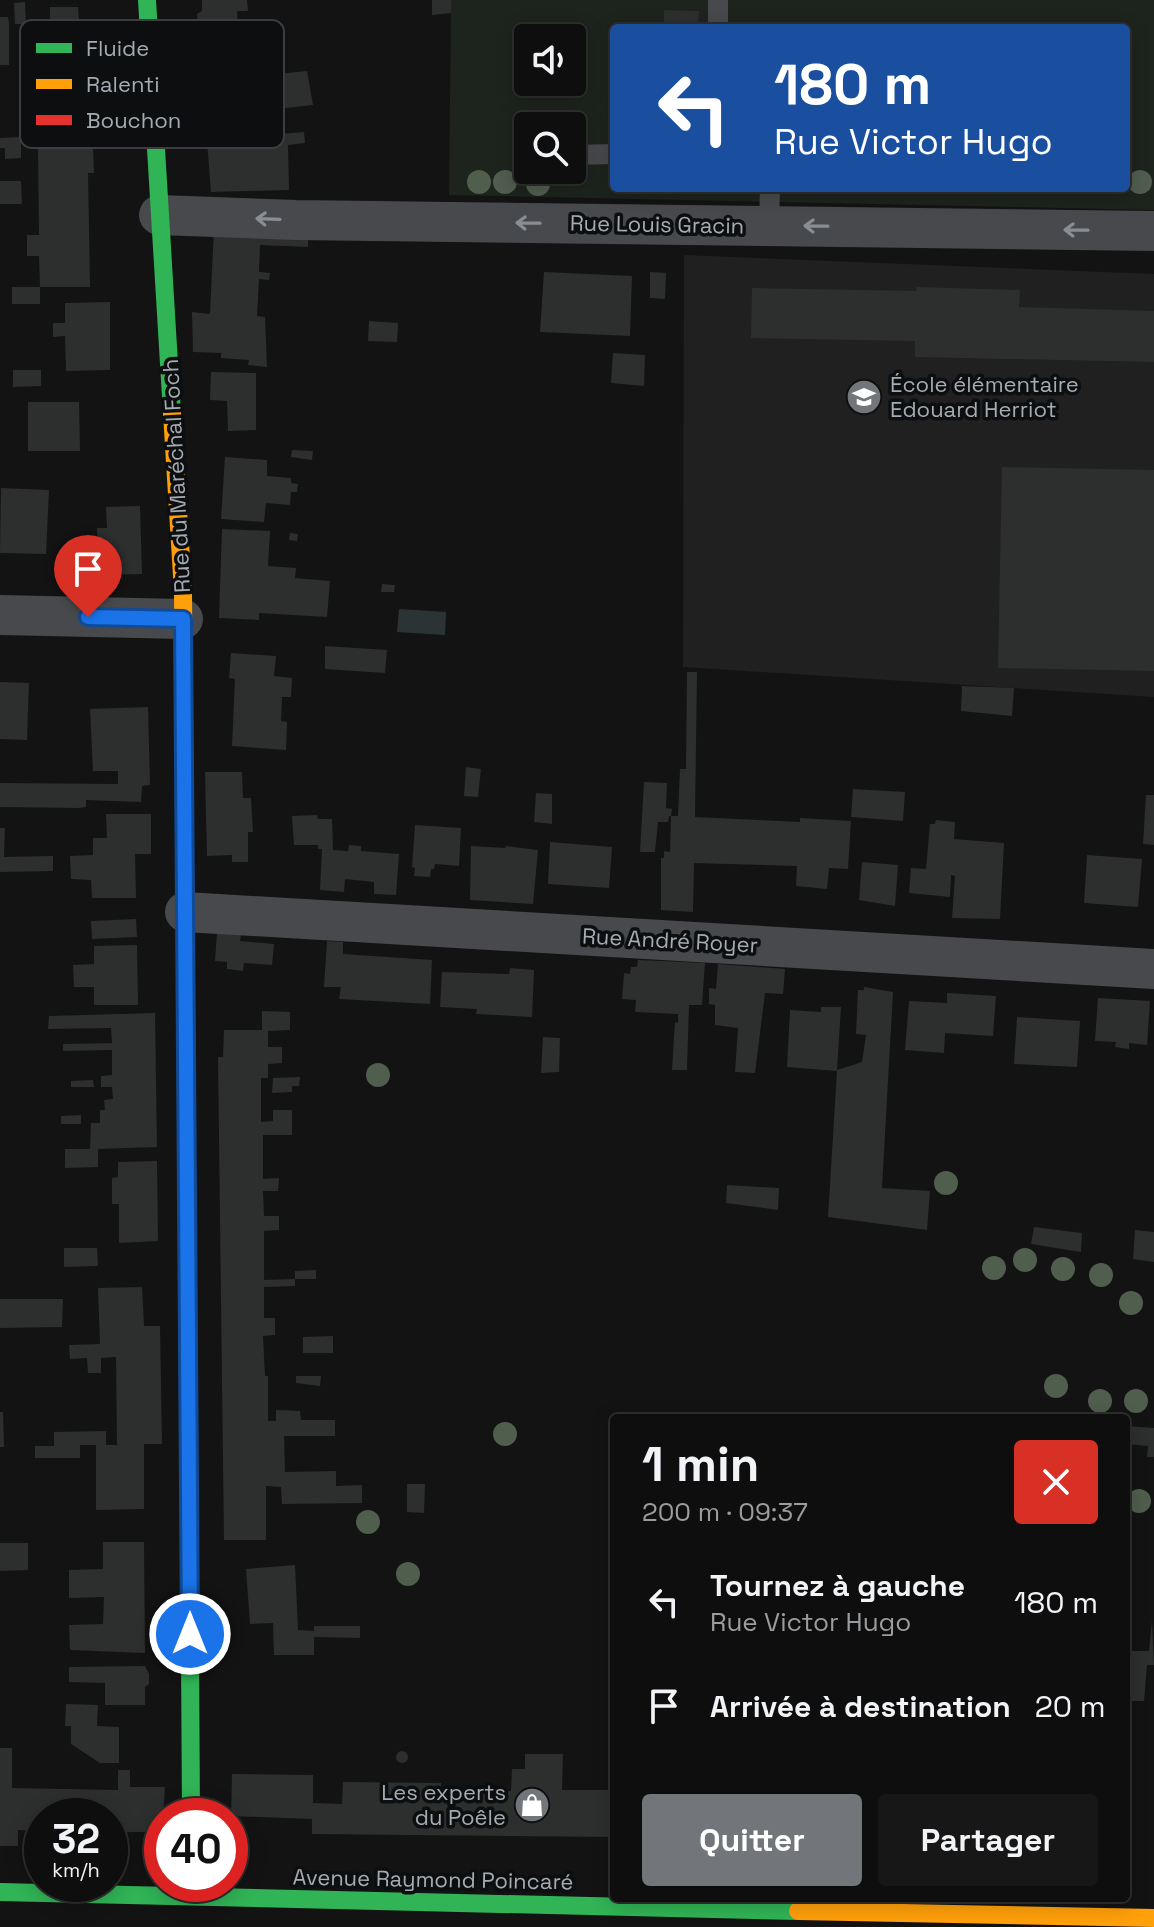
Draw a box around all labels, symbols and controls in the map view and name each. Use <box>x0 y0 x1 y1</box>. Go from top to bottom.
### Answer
legend <box>20 20 284 148</box>
map controls <box>514 24 586 184</box>
button: sound <box>514 24 586 96</box>
text: Fluide <box>86 34 149 62</box>
text: 180 m <box>774 49 931 120</box>
icon: left <box>642 56 746 160</box>
text: Ralenti <box>86 70 160 98</box>
text: Bouchon <box>86 106 181 134</box>
button: search <box>514 112 586 184</box>
text: Rue Victor Hugo <box>774 119 1053 165</box>
street label: Rue Louis Gracin <box>570 208 744 240</box>
one-way arrow <box>255 212 282 227</box>
one-way arrow <box>515 215 542 231</box>
one-way arrow <box>803 219 830 234</box>
one-way arrow <box>1063 222 1090 238</box>
street label: Rue du Maréchal Foch <box>156 358 196 594</box>
place label: École élémentaire Edouard Herriot <box>890 370 1079 423</box>
school or university icon: École élémentaire Edouard Herriot <box>845 378 883 416</box>
pin <box>54 535 122 617</box>
icon: arrive <box>66 547 110 591</box>
street label: Rue André Royer <box>581 921 759 959</box>
text: 1 min <box>642 1434 759 1495</box>
button: close <box>1014 1440 1098 1524</box>
text: 200 m · 09:37 <box>642 1495 808 1529</box>
text: Tournez à gauche <box>710 1566 965 1605</box>
icon: left <box>642 1580 686 1624</box>
text: 180 m <box>1014 1583 1098 1622</box>
position arrow <box>148 1592 232 1676</box>
text: Rue Victor Hugo <box>710 1605 911 1639</box>
icon: arrive <box>642 1684 686 1728</box>
text: Arrivée à destination <box>710 1687 1011 1726</box>
text: 20 m <box>1035 1687 1106 1726</box>
place label: Les experts du Poêle <box>381 1778 506 1831</box>
shop icon: Les experts du Poêle <box>513 1786 551 1824</box>
button: Quitter <box>642 1794 862 1886</box>
button: Partager <box>878 1794 1098 1886</box>
speed limit sign: 40 <box>144 1798 248 1902</box>
text: 32 <box>52 1814 100 1865</box>
text: km/h <box>52 1857 100 1883</box>
street label: Avenue Raymond Poincaré <box>292 1863 574 1895</box>

